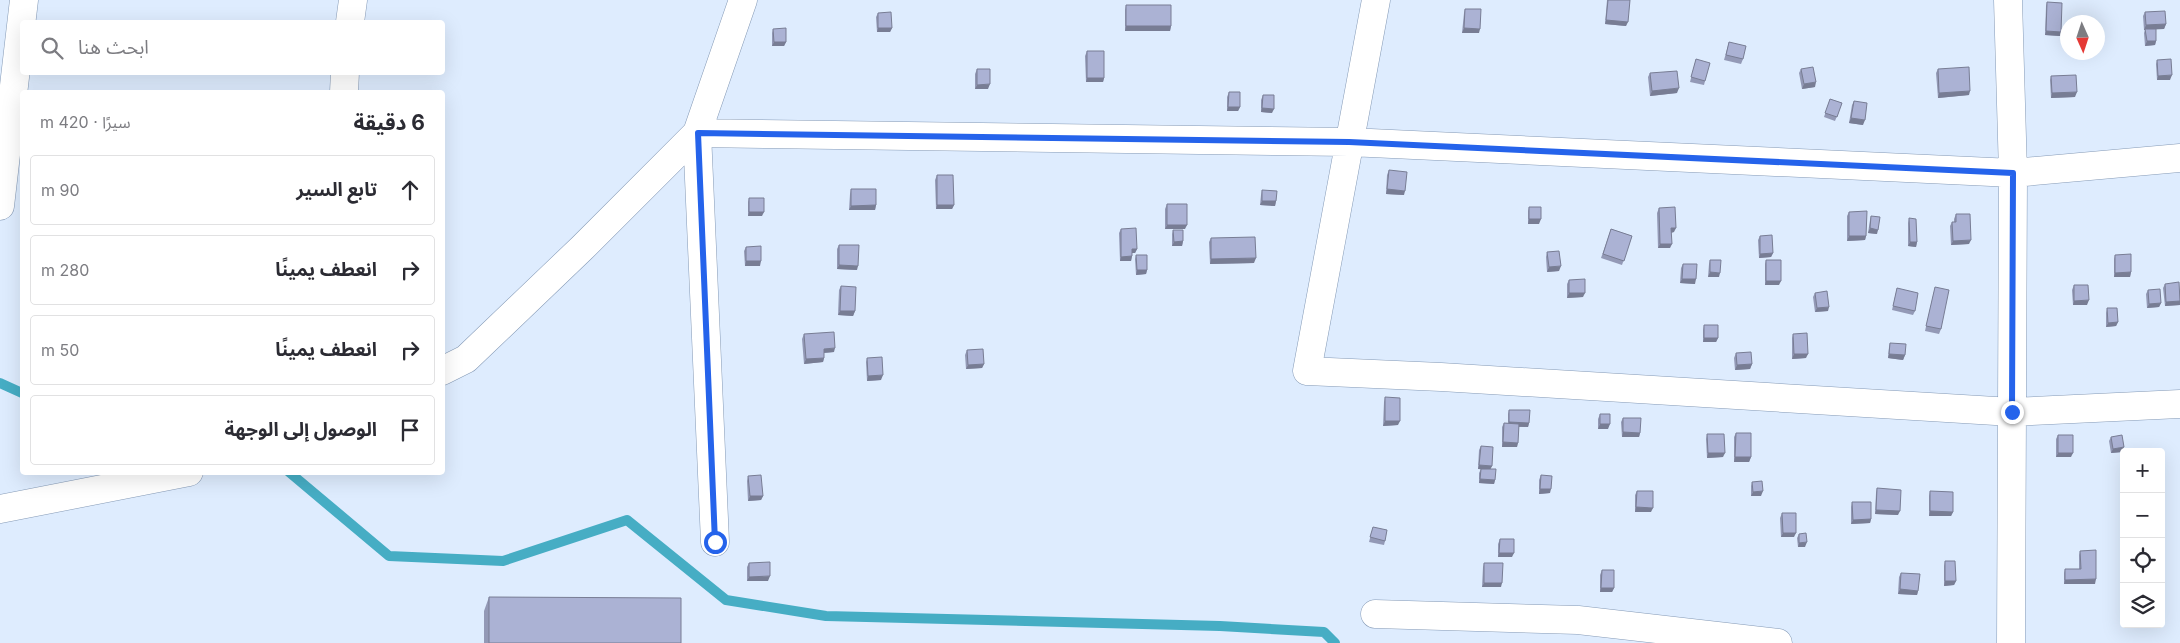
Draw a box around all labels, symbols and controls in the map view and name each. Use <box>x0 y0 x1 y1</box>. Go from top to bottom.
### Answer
north arrow <box>2060 15 2105 60</box>
search box <box>20 20 445 75</box>
icon: search <box>38 34 66 62</box>
text: ابحث هنا <box>78 36 149 59</box>
text: 6 دقيقة <box>354 110 425 135</box>
text: سيرًا · 420 m <box>40 112 131 132</box>
icon: ahead <box>396 176 424 204</box>
text: تابع السير <box>296 178 377 201</box>
text: 90 m <box>41 180 80 200</box>
icon: right <box>396 256 424 284</box>
text: انعطف يمينًا <box>275 258 377 281</box>
text: 280 m <box>41 260 89 280</box>
icon: right <box>396 336 424 364</box>
text: انعطف يمينًا <box>275 338 377 361</box>
text: 50 m <box>41 340 79 360</box>
route end <box>2001 401 2024 424</box>
icon: arrive <box>396 416 424 444</box>
text: الوصول إلى الوجهة <box>225 418 377 441</box>
map controls <box>2120 448 2165 628</box>
button: + <box>2120 448 2165 493</box>
button: − <box>2120 493 2165 538</box>
route start <box>704 531 727 554</box>
button: locate <box>2120 538 2165 583</box>
button: layers <box>2120 583 2165 628</box>

